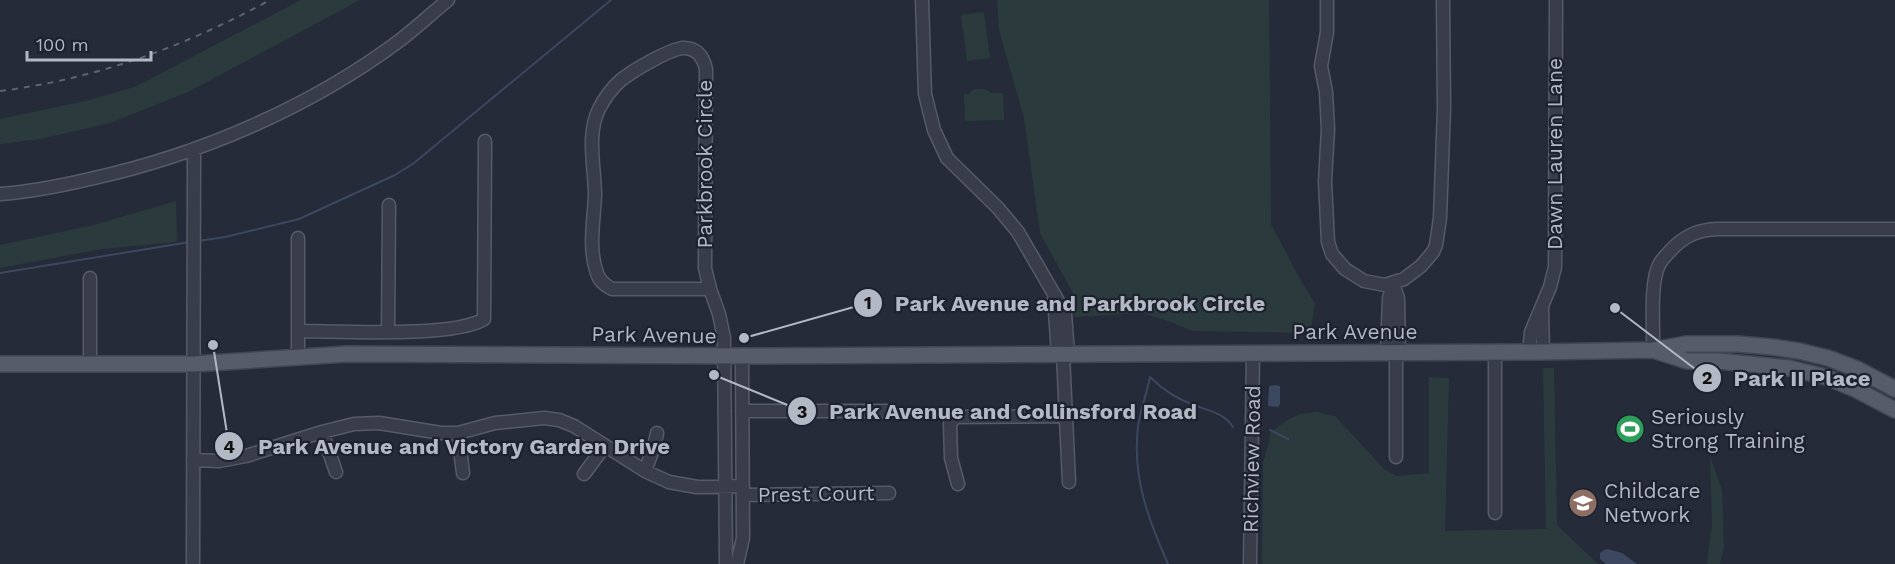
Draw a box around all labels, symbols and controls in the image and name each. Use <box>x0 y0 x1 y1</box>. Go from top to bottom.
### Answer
scale bar <box>27 24 152 62</box>
text: 100 m <box>36 34 89 55</box>
street label: Dawn Lauren Lane <box>1542 58 1567 250</box>
street label: Parkbrook Circle <box>692 80 717 248</box>
callout: Park Avenue and Parkbrook Circle <box>853 283 1278 323</box>
text: Park Avenue and Parkbrook Circle <box>895 291 1265 316</box>
text: 1 <box>864 292 872 313</box>
street label: Park Avenue <box>1292 319 1418 344</box>
street label: Park Avenue <box>591 321 717 348</box>
callout: Park II Place <box>1692 358 1883 398</box>
text: Park II Place <box>1734 366 1870 391</box>
text: 2 <box>1702 367 1712 388</box>
street label: Richview Road <box>1238 385 1265 533</box>
callout: Park Avenue and Collinsford Road <box>787 391 1210 431</box>
text: Park Avenue and Collinsford Road <box>829 399 1197 424</box>
text: 3 <box>797 401 807 422</box>
place label: Seriously Strong Training <box>1651 404 1805 453</box>
sports icon: Seriously Strong Training <box>1614 413 1646 445</box>
callout: Park Avenue and Victory Garden Drive <box>214 426 683 466</box>
text: Park Avenue and Victory Garden Drive <box>258 434 670 459</box>
text: 4 <box>223 436 235 457</box>
place label: Childcare Network <box>1604 478 1701 527</box>
street label: Prest Court <box>757 480 875 507</box>
school or university icon: Childcare Network <box>1567 487 1599 519</box>

